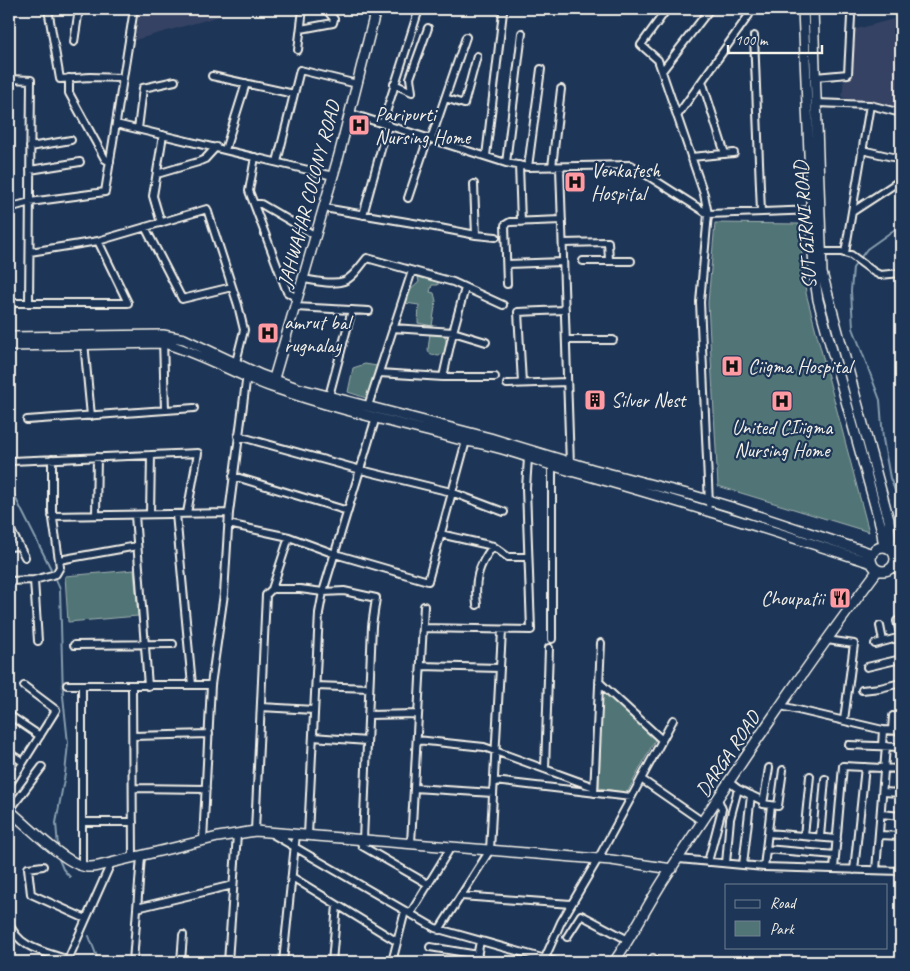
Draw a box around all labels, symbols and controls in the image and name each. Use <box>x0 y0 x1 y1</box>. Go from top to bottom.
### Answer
scale bar <box>728 22 821 54</box>
text: 100 m <box>735 31 769 50</box>
street label: JAHWAHAR COLONY ROAD <box>272 97 346 291</box>
place label: Paripurti Nursing Home <box>375 102 472 150</box>
hospital icon: Paripurti Nursing Home <box>347 113 371 137</box>
place label: Venkatesh Hospital <box>591 158 661 206</box>
street label: SUT GIRNI ROAD <box>788 159 822 290</box>
hospital icon: Venkatesh Hospital <box>563 170 587 194</box>
place label: amrut bal rugnalay <box>284 310 354 358</box>
hospital icon: amrut bal rugnalay <box>256 321 280 345</box>
hospital icon: Ciigma Hospital <box>720 354 744 378</box>
place label: Ciigma Hospital <box>748 354 856 379</box>
building icon: Silver Nest <box>583 388 607 412</box>
place label: Silver Nest <box>611 388 688 413</box>
hospital icon: United CIiigma Nursing Home <box>770 389 794 413</box>
place label: United CIiigma Nursing Home <box>732 415 834 463</box>
place label: Choupatii <box>761 586 826 611</box>
restaurant icon: Choupatii <box>828 586 852 610</box>
street label: DARGA ROAD <box>690 705 767 802</box>
legend <box>725 884 888 948</box>
text: Road <box>770 894 797 913</box>
text: Park <box>770 920 795 939</box>

